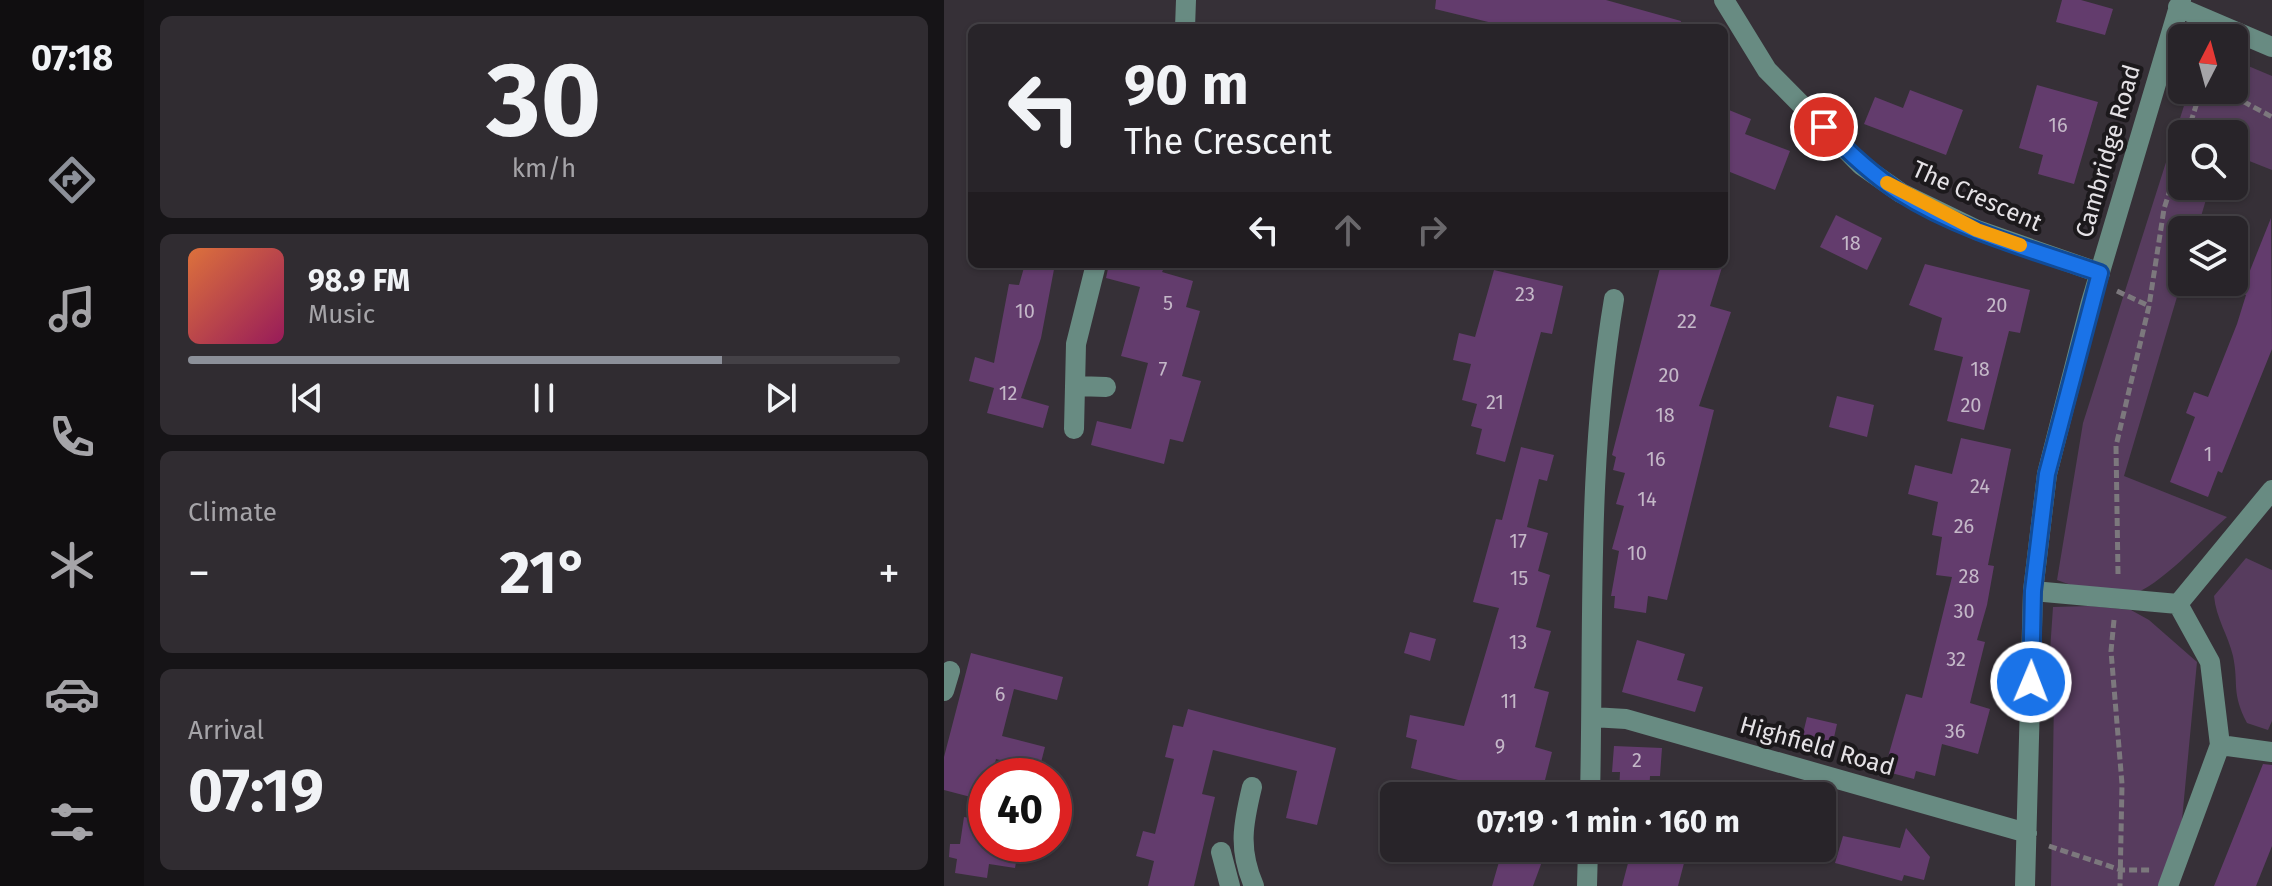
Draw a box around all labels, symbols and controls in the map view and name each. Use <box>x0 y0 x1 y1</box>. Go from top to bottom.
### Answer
north arrow <box>2168 24 2248 104</box>
map controls <box>2168 24 2248 296</box>
text: 07:18 <box>31 36 113 80</box>
text: 30 <box>487 38 601 163</box>
text: 90 m <box>1124 52 1249 119</box>
icon: left <box>992 56 1096 160</box>
street label: Cambridge Road <box>2070 61 2146 241</box>
pin <box>1790 93 1858 161</box>
icon: arrive <box>1802 105 1846 149</box>
house number: 16 <box>2048 113 2068 137</box>
text: The Crescent <box>1124 120 1332 164</box>
button: search <box>2168 120 2248 200</box>
icon: directions <box>44 152 100 208</box>
text: km/h <box>512 153 576 184</box>
street label: The Crescent <box>1908 155 2046 237</box>
icon: left <box>1242 208 1286 252</box>
icon: ahead <box>1326 208 1370 252</box>
icon: right <box>1410 208 1454 252</box>
button: layers <box>2168 216 2248 296</box>
house number: 18 <box>1841 231 1861 255</box>
text: 98.9 FM <box>308 263 410 299</box>
icon: music <box>44 281 100 337</box>
house number: 23 <box>1515 282 1535 306</box>
house number: 5 <box>1163 291 1173 315</box>
house number: 20 <box>1986 293 2008 317</box>
text: Music <box>308 299 375 330</box>
house number: 10 <box>1015 299 1035 323</box>
house number: 22 <box>1677 309 1697 333</box>
house number: 7 <box>1159 357 1168 381</box>
house number: 18 <box>1970 357 1990 381</box>
house number: 20 <box>1658 363 1680 387</box>
icon: previous <box>285 376 329 420</box>
icon: pause <box>522 376 566 420</box>
icon: next <box>759 376 803 420</box>
house number: 12 <box>999 381 1017 405</box>
house number: 21 <box>1486 390 1504 414</box>
house number: 20 <box>1960 393 1982 417</box>
house number: 18 <box>1655 403 1675 427</box>
icon: phone <box>44 409 100 465</box>
house number: 1 <box>2204 442 2212 466</box>
house number: 16 <box>1646 447 1666 471</box>
house number: 24 <box>1970 474 1990 498</box>
house number: 14 <box>1637 487 1657 511</box>
text: Climate <box>188 497 277 528</box>
house number: 26 <box>1954 514 1974 538</box>
house number: 17 <box>1509 529 1527 553</box>
icon: climate <box>44 537 100 593</box>
text: 21° <box>500 537 588 609</box>
house number: 10 <box>1627 541 1647 565</box>
text: − <box>188 547 210 600</box>
text: + <box>878 547 900 600</box>
house number: 28 <box>1959 564 1979 588</box>
house number: 15 <box>1510 566 1528 590</box>
house number: 30 <box>1953 599 1975 623</box>
house number: 13 <box>1509 630 1527 654</box>
position arrow <box>1989 640 2073 724</box>
house number: 32 <box>1946 647 1966 671</box>
icon: car <box>44 666 100 722</box>
house number: 6 <box>995 682 1005 706</box>
house number: 11 <box>1500 689 1518 713</box>
street label: Highfield Road <box>1736 711 1898 781</box>
text: Arrival <box>188 715 264 746</box>
house number: 36 <box>1945 719 1965 743</box>
house number: 9 <box>1495 734 1505 758</box>
house number: 2 <box>1632 748 1642 772</box>
text: 07:19 <box>188 755 324 827</box>
speed limit sign: 40 <box>968 758 1072 862</box>
icon: filters <box>44 794 100 850</box>
text: 07:19 · 1 min · 160 m <box>1476 804 1740 840</box>

